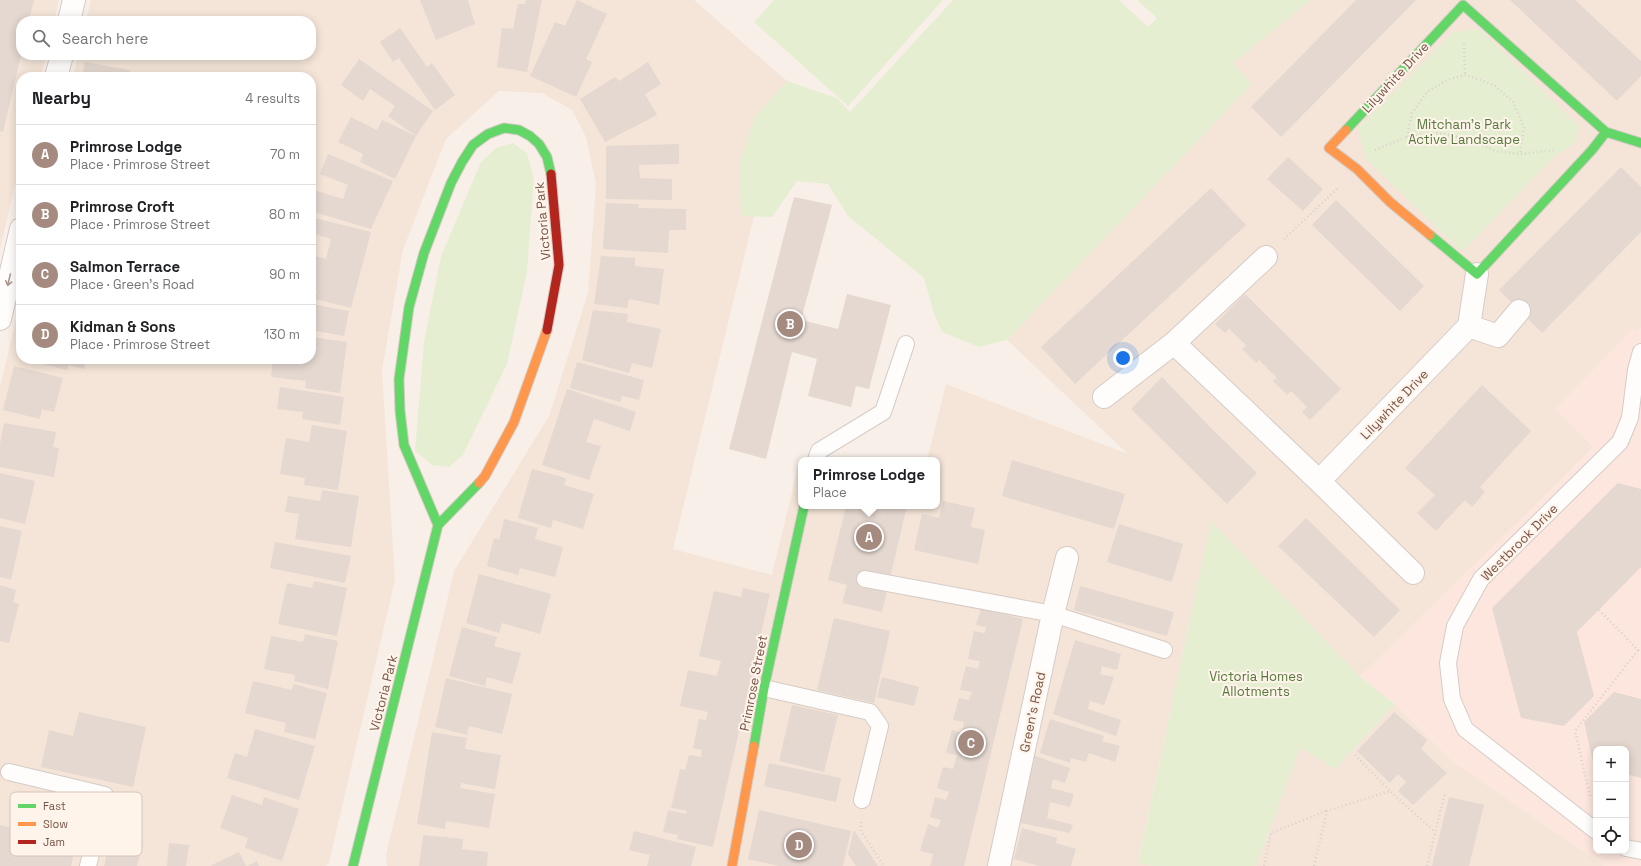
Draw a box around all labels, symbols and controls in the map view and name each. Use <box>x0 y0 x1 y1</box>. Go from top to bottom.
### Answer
search box <box>16 16 316 60</box>
icon: search <box>30 27 52 49</box>
text: Search here <box>62 29 148 48</box>
street label: Lilywhite Drive <box>1358 38 1433 116</box>
text: Nearby <box>32 87 91 109</box>
text: 4 results <box>245 90 300 107</box>
park label: Mitcham’s Park Active Landscape <box>1408 116 1520 148</box>
text: Primrose Lodge <box>70 137 182 156</box>
text: A <box>41 146 49 163</box>
text: 70 m <box>270 146 300 163</box>
text: Place · Primrose Street <box>70 156 210 173</box>
street label: Victoria Park <box>531 181 554 261</box>
text: Primrose Croft <box>70 197 174 216</box>
text: B <box>41 206 49 223</box>
text: 80 m <box>269 206 300 223</box>
text: Place · Primrose Street <box>70 216 210 233</box>
text: Salmon Terrace <box>70 257 180 276</box>
text: C <box>41 266 49 283</box>
text: 90 m <box>269 266 300 283</box>
one-way arrow <box>5 274 12 287</box>
text: Place · Green's Road <box>70 276 194 293</box>
pin: B <box>777 309 803 339</box>
text: Kidman & Sons <box>70 317 176 336</box>
text: D <box>41 326 49 343</box>
text: 130 m <box>264 326 300 343</box>
text: Place · Primrose Street <box>70 336 210 353</box>
your location <box>1113 348 1133 368</box>
street label: Lilywhite Drive <box>1357 366 1432 443</box>
popup <box>798 457 940 509</box>
text: Primrose Lodge <box>813 465 925 484</box>
text: Place <box>813 484 847 501</box>
street label: Westbrook Drive <box>1477 500 1561 584</box>
pin: A <box>856 522 882 552</box>
street label: Primrose Street <box>736 634 771 733</box>
street label: Victoria Park <box>366 653 401 733</box>
park label: Victoria Homes Allotments <box>1209 668 1303 700</box>
street label: Green's Road <box>1016 670 1049 754</box>
pin: C <box>958 728 984 758</box>
map controls <box>1593 746 1629 854</box>
button: + <box>1593 746 1629 782</box>
button: − <box>1593 782 1629 818</box>
legend <box>10 792 142 856</box>
text: Fast <box>43 799 66 813</box>
text: Slow <box>43 817 68 831</box>
button: locate <box>1593 818 1629 854</box>
pin: D <box>786 830 812 860</box>
text: Jam <box>43 835 65 849</box>

